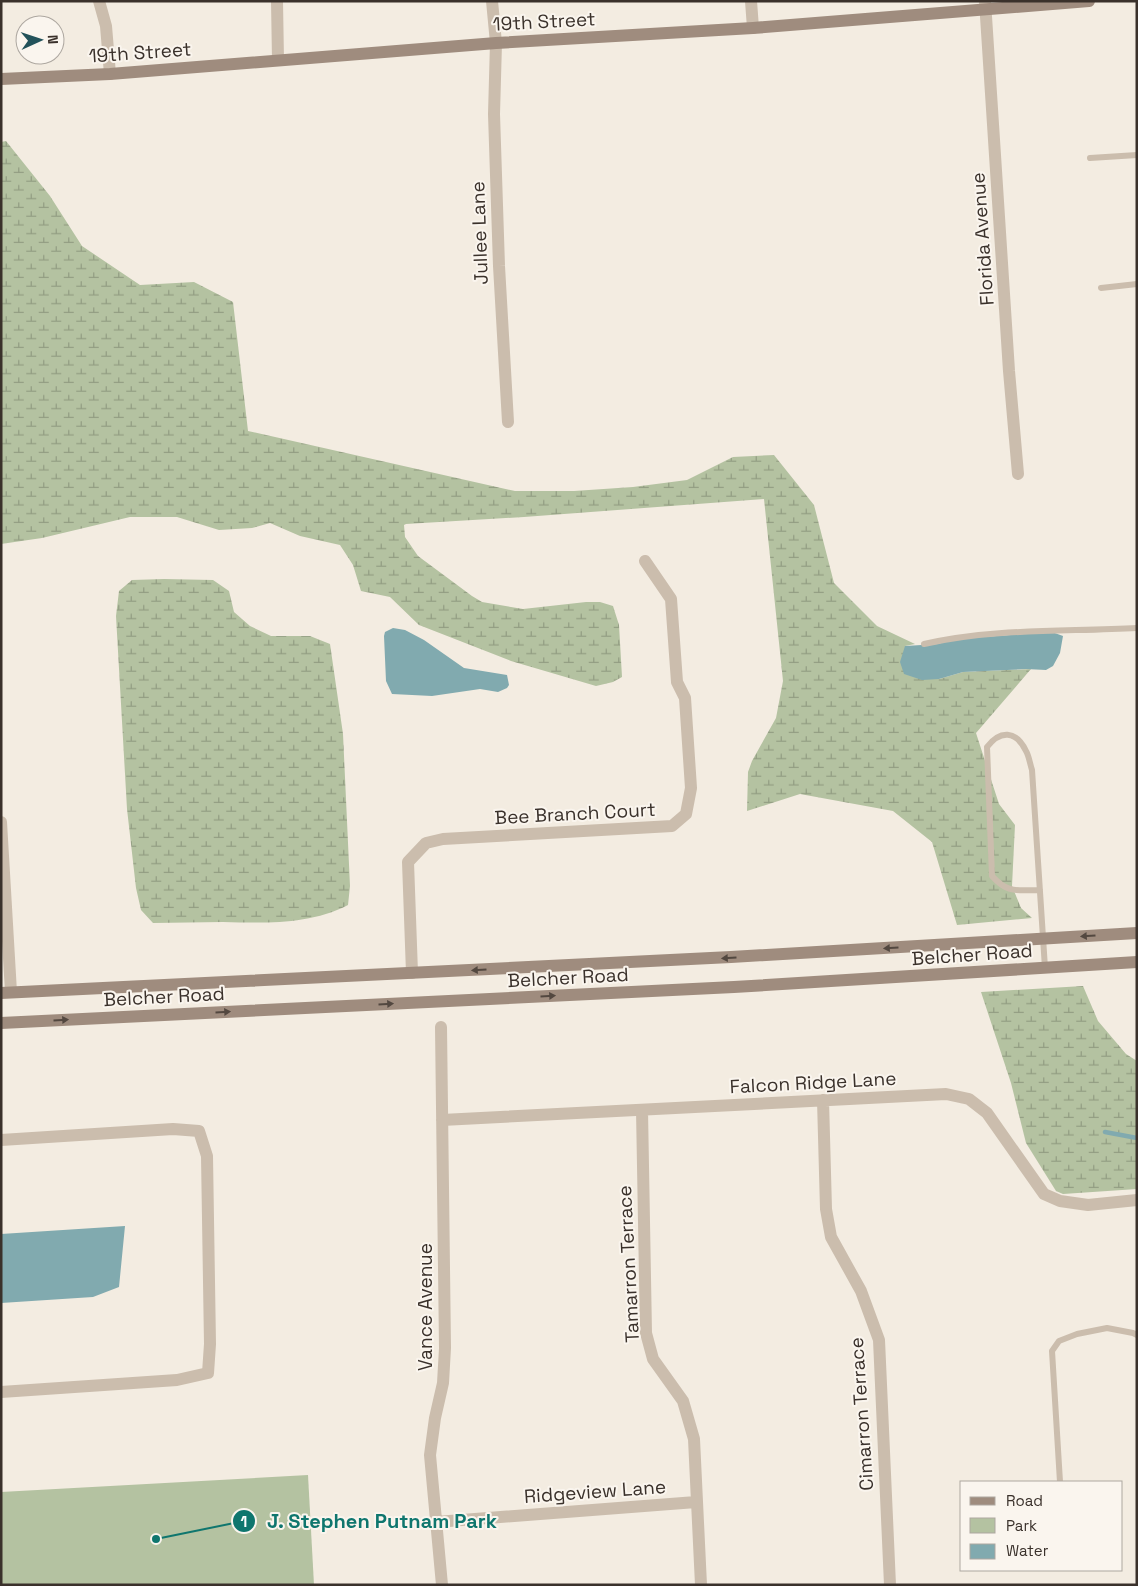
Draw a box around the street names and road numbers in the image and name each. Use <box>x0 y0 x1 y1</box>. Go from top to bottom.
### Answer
street label: 19th Street <box>492 6 596 37</box>
street label: 19th Street <box>88 36 192 69</box>
street label: Florida Avenue <box>965 172 1000 306</box>
street label: Jullee Lane <box>465 181 494 285</box>
street label: Bee Branch Court <box>494 797 656 830</box>
street label: Belcher Road <box>911 938 1033 971</box>
street label: Belcher Road <box>507 962 629 993</box>
street label: Belcher Road <box>103 981 225 1012</box>
street label: Falcon Ridge Lane <box>729 1066 897 1099</box>
street label: Tamarron Terrace <box>612 1185 645 1343</box>
street label: Vance Avenue <box>413 1243 438 1371</box>
street label: Cimarron Terrace <box>844 1336 879 1491</box>
street label: Ridgeview Lane <box>523 1474 667 1509</box>

